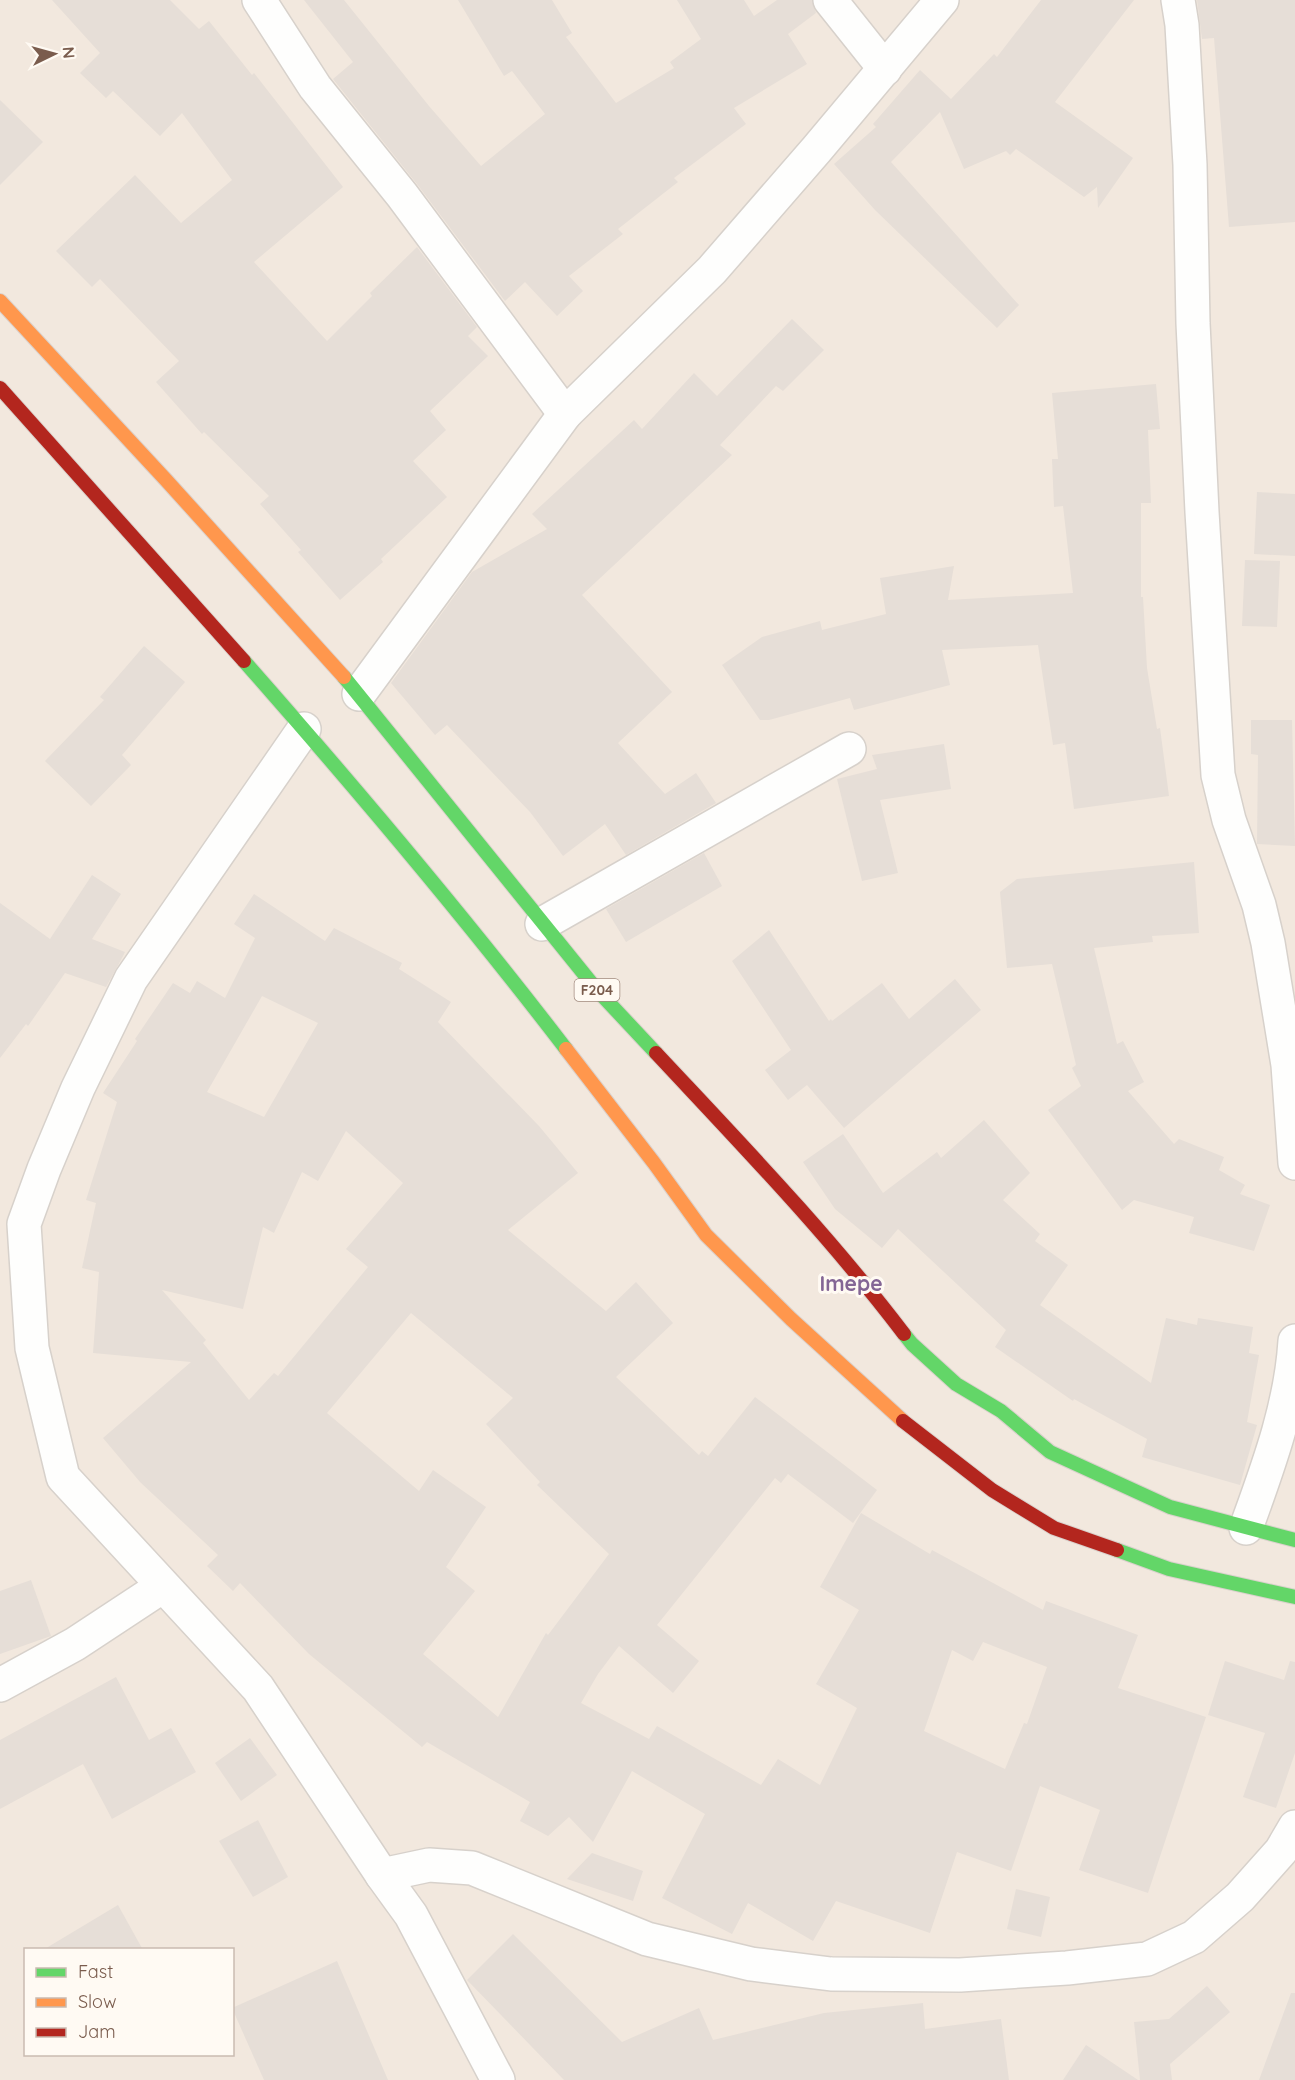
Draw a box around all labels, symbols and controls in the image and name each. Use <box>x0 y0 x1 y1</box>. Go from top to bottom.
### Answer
north arrow <box>24 24 84 84</box>
text: N <box>58 46 79 59</box>
road number: F204 <box>574 979 620 1001</box>
district label: Imepe <box>819 1270 883 1296</box>
legend <box>24 1948 234 2056</box>
text: Fast <box>78 1960 113 1983</box>
text: Slow <box>78 1990 116 2013</box>
text: Jam <box>78 2020 116 2043</box>

